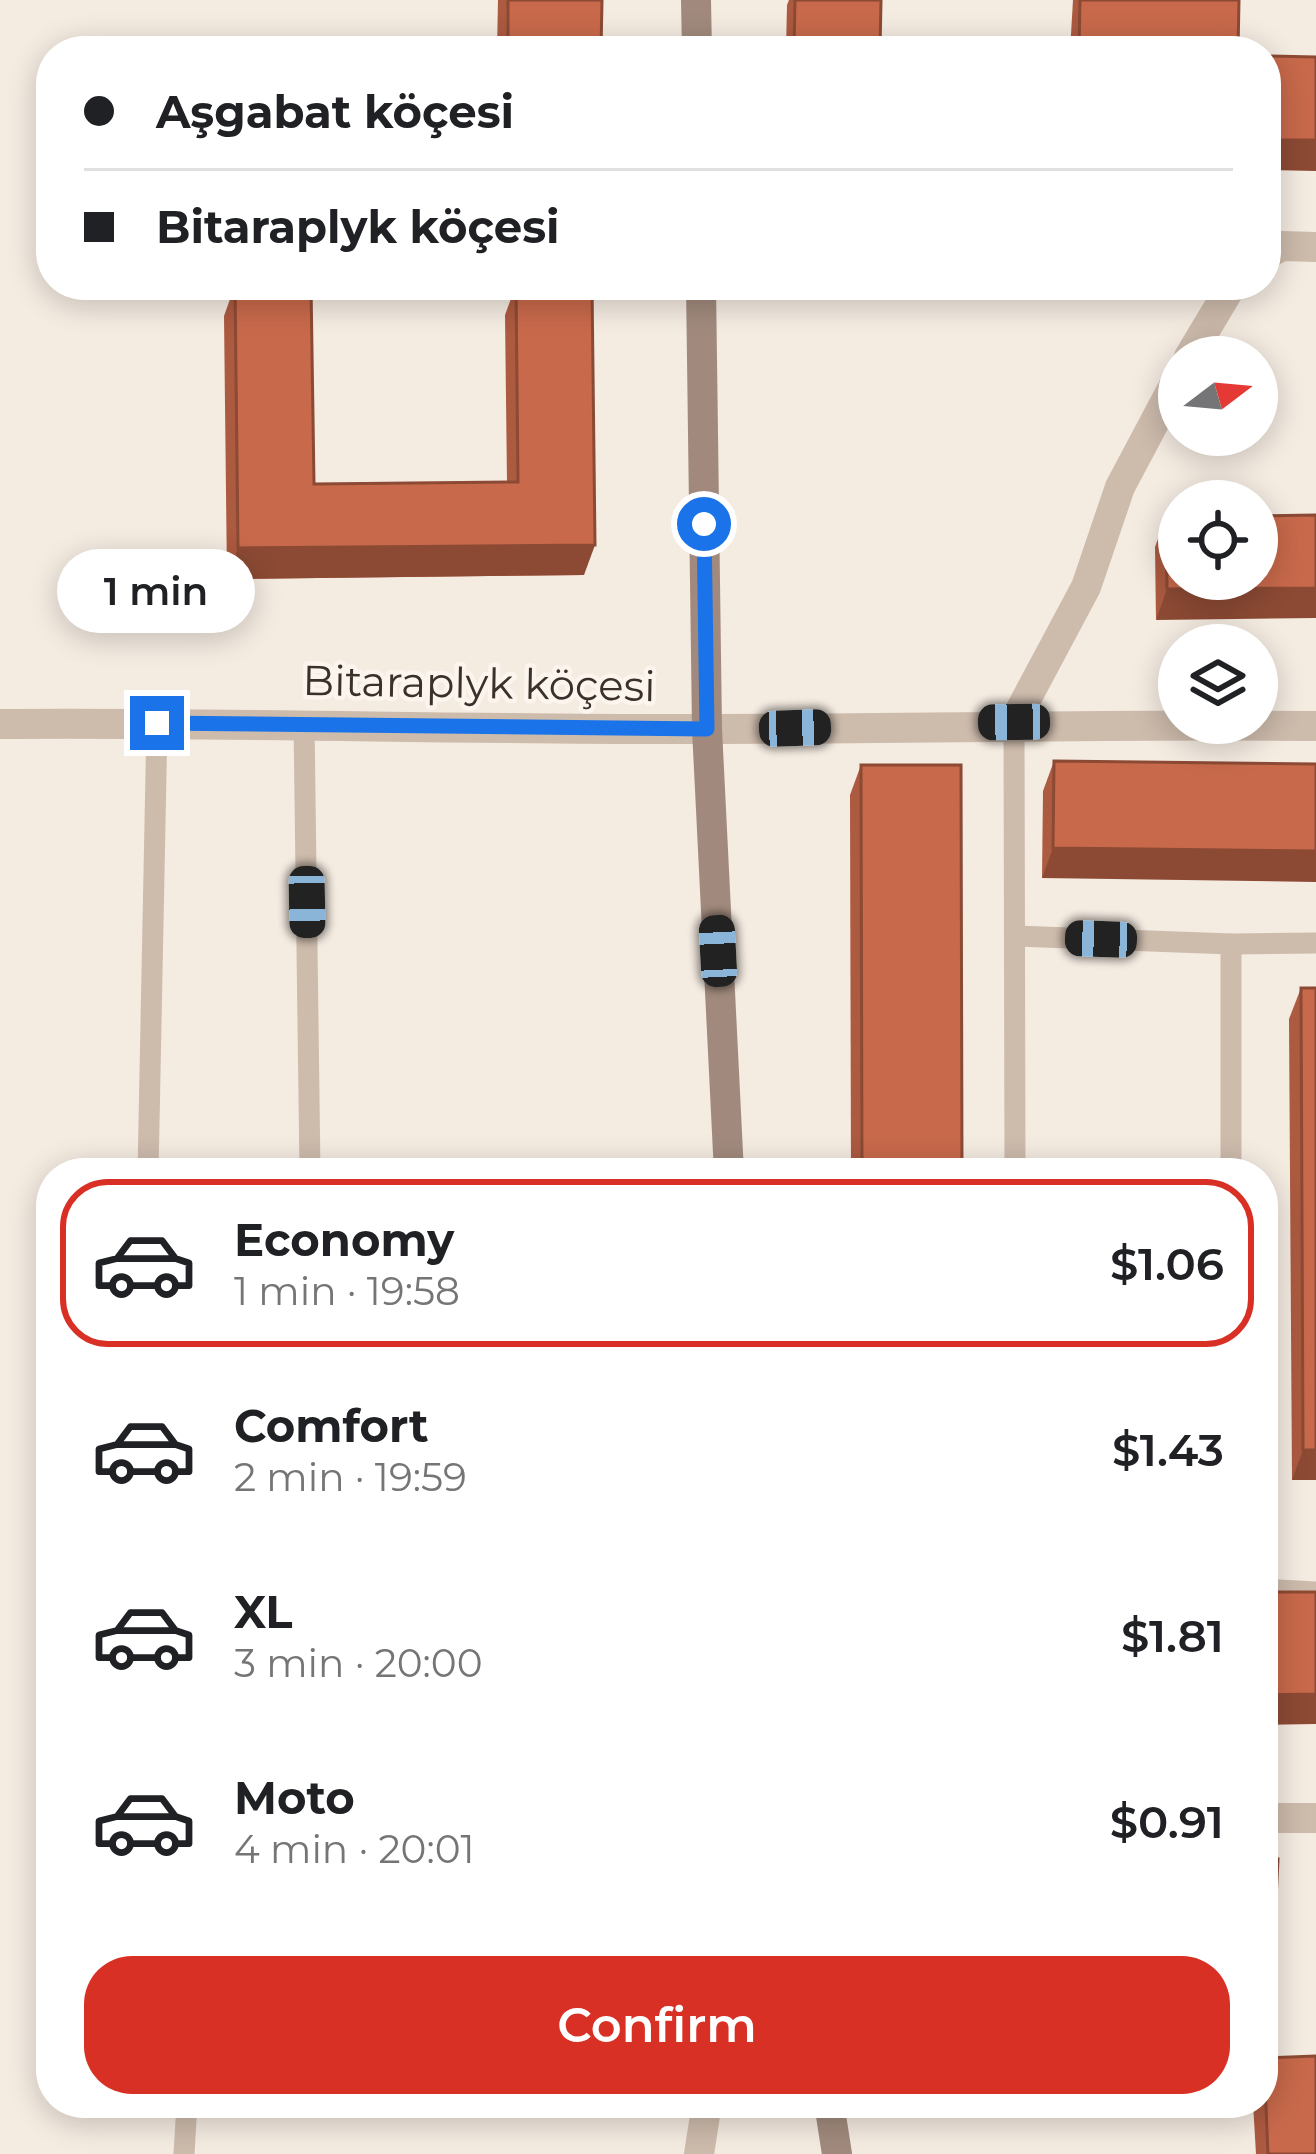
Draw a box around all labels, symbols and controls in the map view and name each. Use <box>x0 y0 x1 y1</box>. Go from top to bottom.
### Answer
text: Aşgabat köçesi <box>156 84 514 139</box>
text: Bitaraplyk köçesi <box>156 199 560 254</box>
north arrow <box>1158 336 1278 456</box>
map controls <box>1158 336 1278 744</box>
button: locate <box>1158 480 1278 600</box>
route start <box>677 497 731 551</box>
callout: 1 min <box>58 549 256 633</box>
text: 1 min <box>104 567 208 615</box>
button: layers <box>1158 624 1278 744</box>
street label: Bitaraplyk köçesi <box>302 654 656 712</box>
route end <box>130 696 184 750</box>
car <box>978 703 1050 741</box>
car <box>758 709 832 747</box>
car <box>288 866 326 938</box>
car <box>698 914 738 988</box>
car <box>1064 920 1138 958</box>
icon: car <box>90 1209 198 1317</box>
text: Economy <box>234 1212 454 1267</box>
text: $1.06 <box>1110 1236 1224 1291</box>
text: 1 min · 19:58 <box>234 1267 460 1315</box>
icon: car <box>90 1395 198 1503</box>
text: Comfort <box>234 1398 429 1453</box>
text: $1.43 <box>1112 1422 1224 1477</box>
text: 2 min · 19:59 <box>234 1453 467 1501</box>
icon: car <box>90 1581 198 1689</box>
text: XL <box>234 1584 292 1639</box>
text: $1.81 <box>1121 1608 1224 1663</box>
text: 3 min · 20:00 <box>234 1639 483 1687</box>
icon: car <box>90 1767 198 1875</box>
text: Moto <box>234 1770 355 1825</box>
text: $0.91 <box>1110 1794 1224 1849</box>
text: 4 min · 20:01 <box>234 1825 475 1873</box>
button: Confirm <box>84 1956 1230 2094</box>

